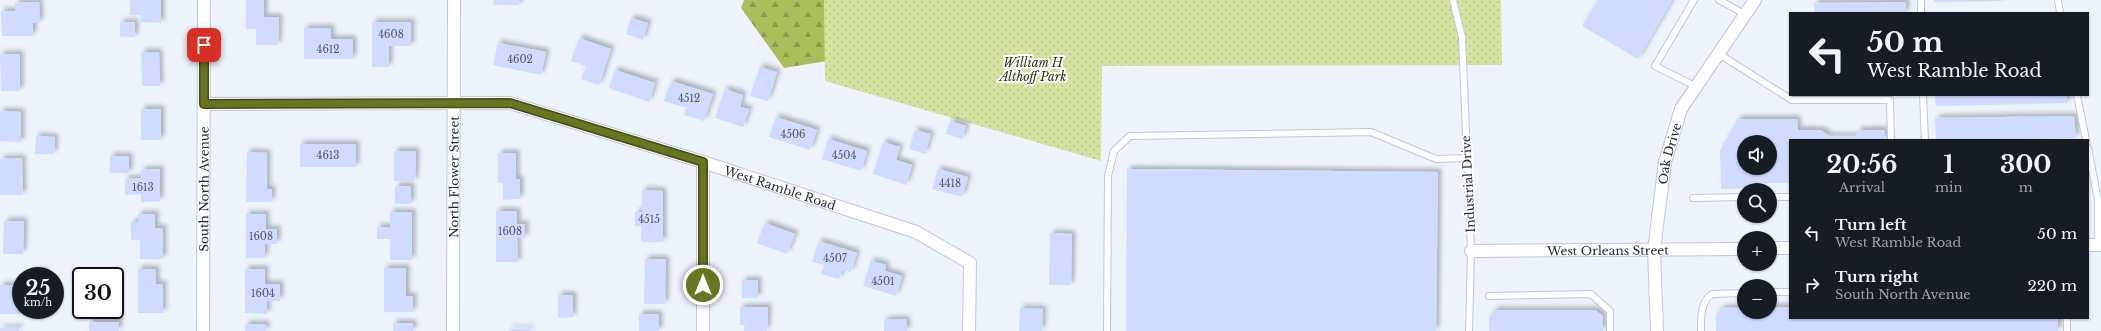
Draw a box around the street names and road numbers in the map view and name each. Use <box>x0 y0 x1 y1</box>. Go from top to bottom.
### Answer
street label: North Flower Street <box>446 116 461 238</box>
street label: Oak Drive <box>1655 121 1684 185</box>
street label: South North Avenue <box>196 126 211 252</box>
street label: Industrial Drive <box>1458 135 1478 233</box>
street label: West Ramble Road <box>721 162 838 213</box>
street label: West Orleans Street <box>1546 242 1669 258</box>

